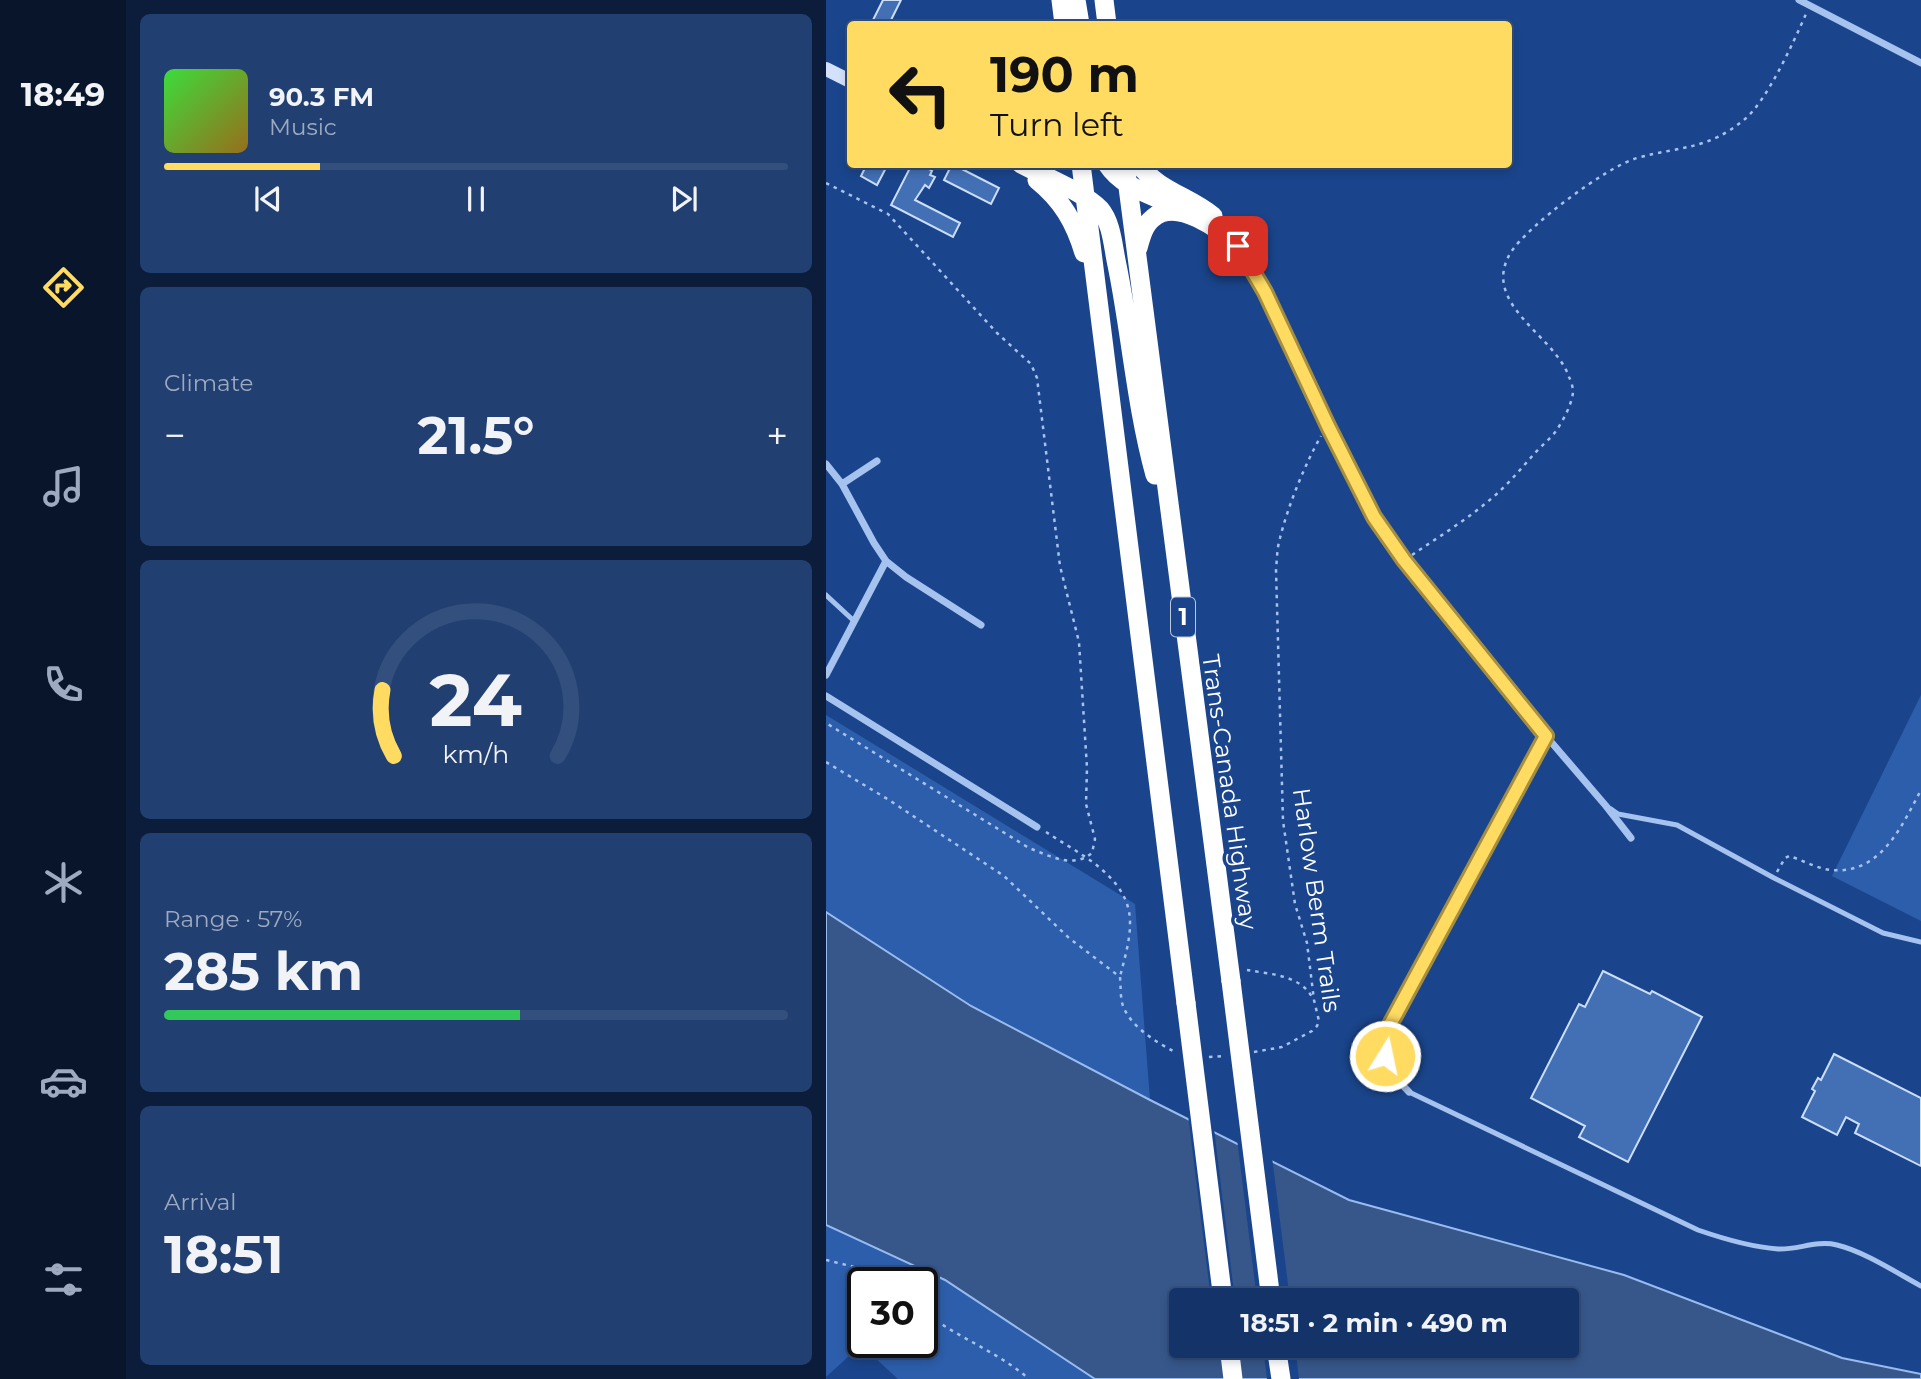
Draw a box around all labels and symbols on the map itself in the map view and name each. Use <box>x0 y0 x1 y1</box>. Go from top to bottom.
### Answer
pin <box>1208 216 1268 276</box>
road number: 1 <box>1171 597 1195 636</box>
street label: Trans-Canada Highway <box>1196 653 1264 931</box>
street label: Harlow Berm Trails <box>1287 786 1347 1014</box>
position arrow <box>1348 1019 1422 1093</box>
speed limit sign: 30 <box>847 1267 938 1358</box>

